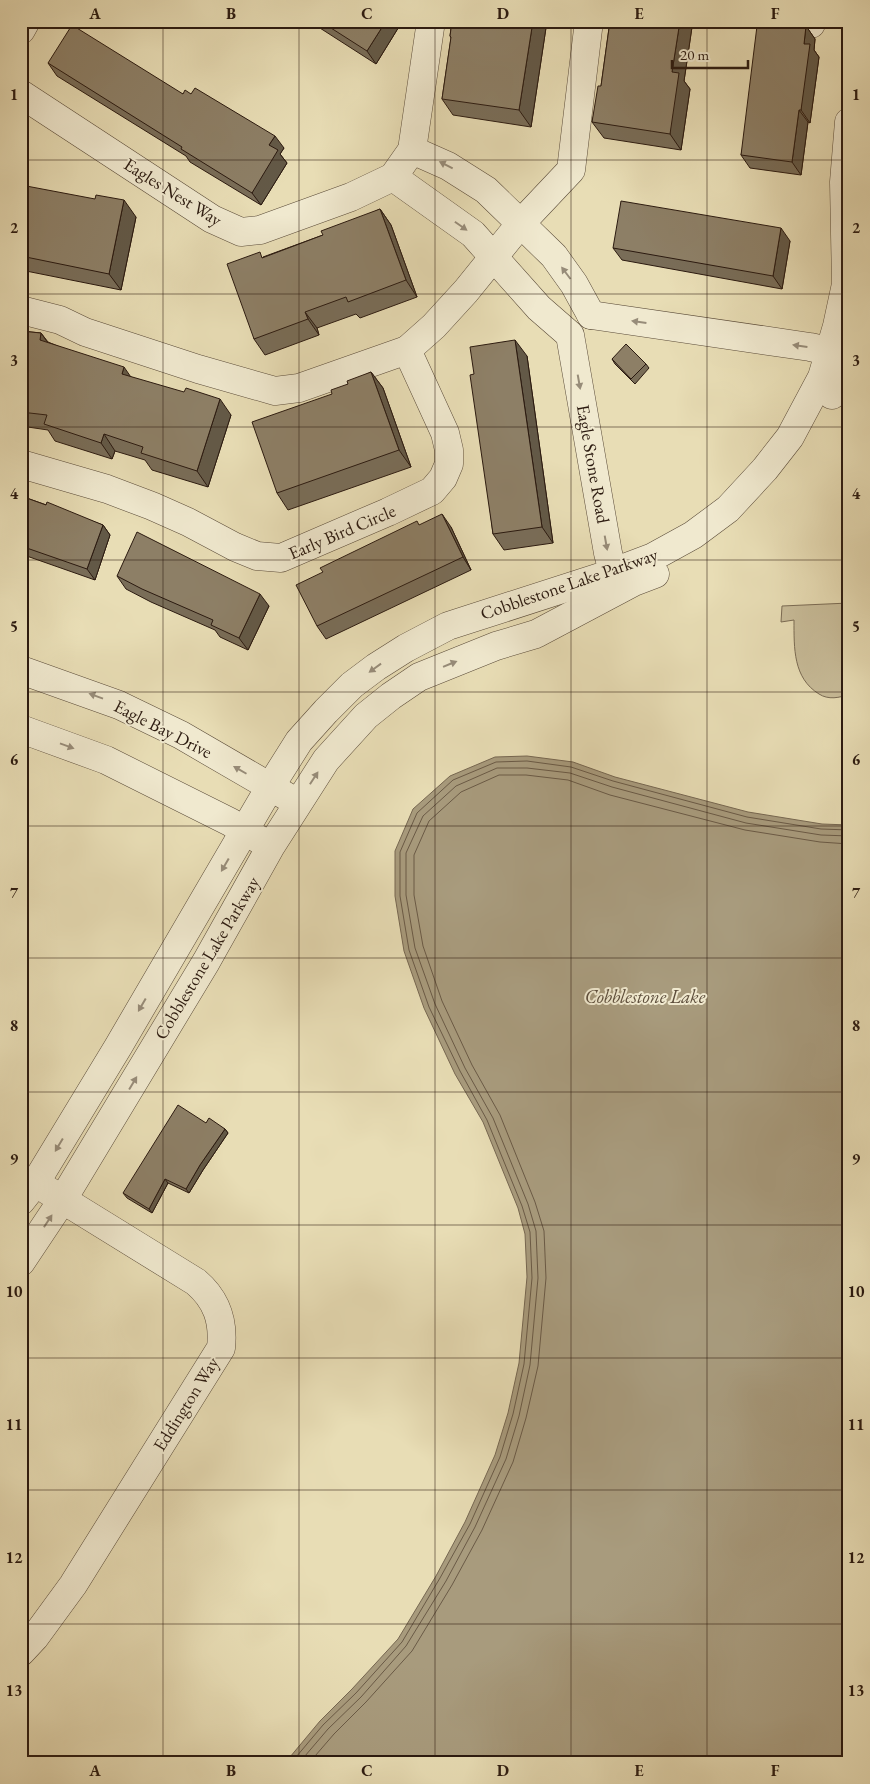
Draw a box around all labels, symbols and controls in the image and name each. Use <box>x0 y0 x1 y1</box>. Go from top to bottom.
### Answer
text: A <box>88 3 101 24</box>
text: B <box>226 3 236 24</box>
text: C <box>361 3 373 24</box>
text: D <box>497 3 509 24</box>
text: E <box>634 3 644 24</box>
text: F <box>771 3 780 24</box>
scale bar <box>672 38 749 70</box>
text: 20 m <box>680 45 709 64</box>
text: 1 <box>10 84 18 105</box>
text: 1 <box>852 84 860 105</box>
street label: Eagles Nest Way <box>120 152 227 231</box>
one-way arrow <box>438 161 453 169</box>
text: 2 <box>10 217 19 238</box>
text: 2 <box>852 217 861 238</box>
one-way arrow <box>454 221 468 231</box>
one-way arrow <box>561 266 571 280</box>
one-way arrow <box>631 318 647 326</box>
one-way arrow <box>792 341 808 349</box>
text: 3 <box>10 350 18 371</box>
text: 3 <box>852 350 860 371</box>
one-way arrow <box>576 375 584 391</box>
street label: Eagle Stone Road <box>572 403 615 526</box>
text: 4 <box>10 483 19 504</box>
text: 4 <box>852 483 861 504</box>
street label: Early Bird Circle <box>285 499 399 564</box>
one-way arrow <box>603 535 611 551</box>
street label: Cobblestone Lake Parkway <box>477 542 661 625</box>
text: 5 <box>10 616 18 637</box>
text: 5 <box>852 616 860 637</box>
one-way arrow <box>443 660 457 668</box>
one-way arrow <box>368 663 381 673</box>
one-way arrow <box>88 692 103 700</box>
street label: Eagle Bay Drive <box>110 694 216 763</box>
one-way arrow <box>60 742 75 750</box>
text: 6 <box>10 749 19 770</box>
text: 6 <box>852 749 861 770</box>
one-way arrow <box>234 766 247 775</box>
one-way arrow <box>309 771 319 784</box>
one-way arrow <box>220 859 229 872</box>
street label: Cobblestone Lake Parkway <box>149 872 264 1043</box>
text: 7 <box>10 882 19 903</box>
text: 7 <box>852 882 861 903</box>
water label: Cobblestone Lake <box>585 984 706 1009</box>
one-way arrow <box>138 999 147 1012</box>
text: 8 <box>10 1015 18 1036</box>
text: 8 <box>852 1015 860 1036</box>
one-way arrow <box>128 1076 137 1089</box>
one-way arrow <box>54 1138 63 1151</box>
text: 9 <box>10 1148 19 1169</box>
text: 9 <box>852 1148 861 1169</box>
one-way arrow <box>43 1215 53 1228</box>
text: 10 <box>6 1281 23 1302</box>
text: 10 <box>848 1281 865 1302</box>
street label: Eddington Way <box>147 1352 224 1455</box>
text: 11 <box>6 1414 22 1435</box>
text: 11 <box>848 1414 864 1435</box>
text: 12 <box>6 1547 23 1568</box>
text: 12 <box>848 1547 865 1568</box>
text: 13 <box>6 1680 22 1701</box>
text: 13 <box>848 1680 864 1701</box>
text: A <box>88 1760 101 1781</box>
text: B <box>226 1760 236 1781</box>
text: C <box>361 1760 373 1781</box>
text: D <box>497 1760 509 1781</box>
text: E <box>634 1760 644 1781</box>
text: F <box>771 1760 780 1781</box>

